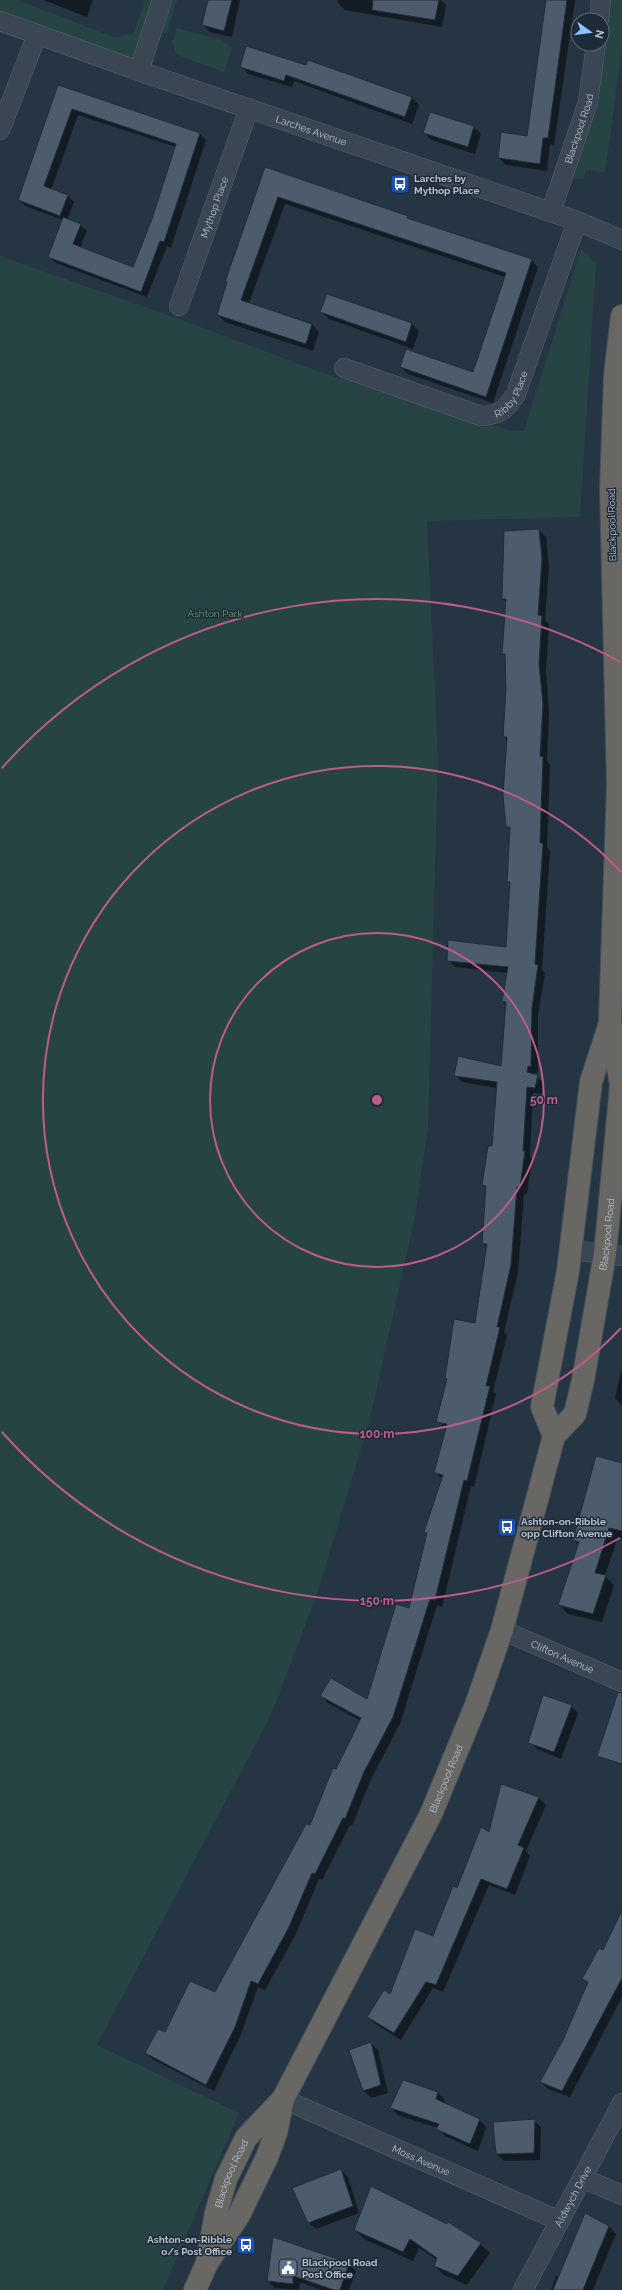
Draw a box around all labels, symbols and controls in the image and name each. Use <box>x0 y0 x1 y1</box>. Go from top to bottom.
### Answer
north arrow <box>570 12 610 52</box>
text: N <box>592 29 607 40</box>
street label: Blackpool Road <box>562 93 595 165</box>
street label: Larches Avenue <box>275 113 348 147</box>
bus stop icon: Larches by Mythop Place <box>389 173 411 195</box>
place label: Larches by Mythop Place <box>414 173 480 196</box>
street label: Mythop Place <box>198 175 230 239</box>
street label: Ribby Place <box>492 369 529 419</box>
street label: Blackpool Road <box>606 489 618 561</box>
park label: Ashton Park <box>187 608 243 619</box>
centre of rings <box>370 1093 384 1107</box>
text: 50 m <box>530 1093 558 1107</box>
street label: Blackpool Road <box>597 1198 616 1271</box>
text: 100 m <box>360 1427 394 1441</box>
bus stop icon: Ashton-on-Ribble opp Clifton Avenue <box>496 1516 518 1538</box>
place label: Ashton-on-Ribble opp Clifton Avenue <box>521 1516 612 1539</box>
text: 150 m <box>360 1594 394 1608</box>
street label: Clifton Avenue <box>529 1638 596 1675</box>
street label: Blackpool Road <box>427 1743 465 1814</box>
street label: Blackpool Road <box>212 2138 250 2209</box>
street label: Moss Avenue <box>391 2142 452 2177</box>
street label: Aldwych Drive <box>552 2164 593 2228</box>
place label: Ashton-on-Ribble o/s Post Office <box>147 2234 232 2257</box>
bus stop icon: Ashton-on-Ribble o/s Post Office <box>235 2234 257 2256</box>
public building icon: Blackpool Road Post Office <box>277 2257 299 2279</box>
place label: Blackpool Road Post Office <box>302 2257 378 2280</box>

